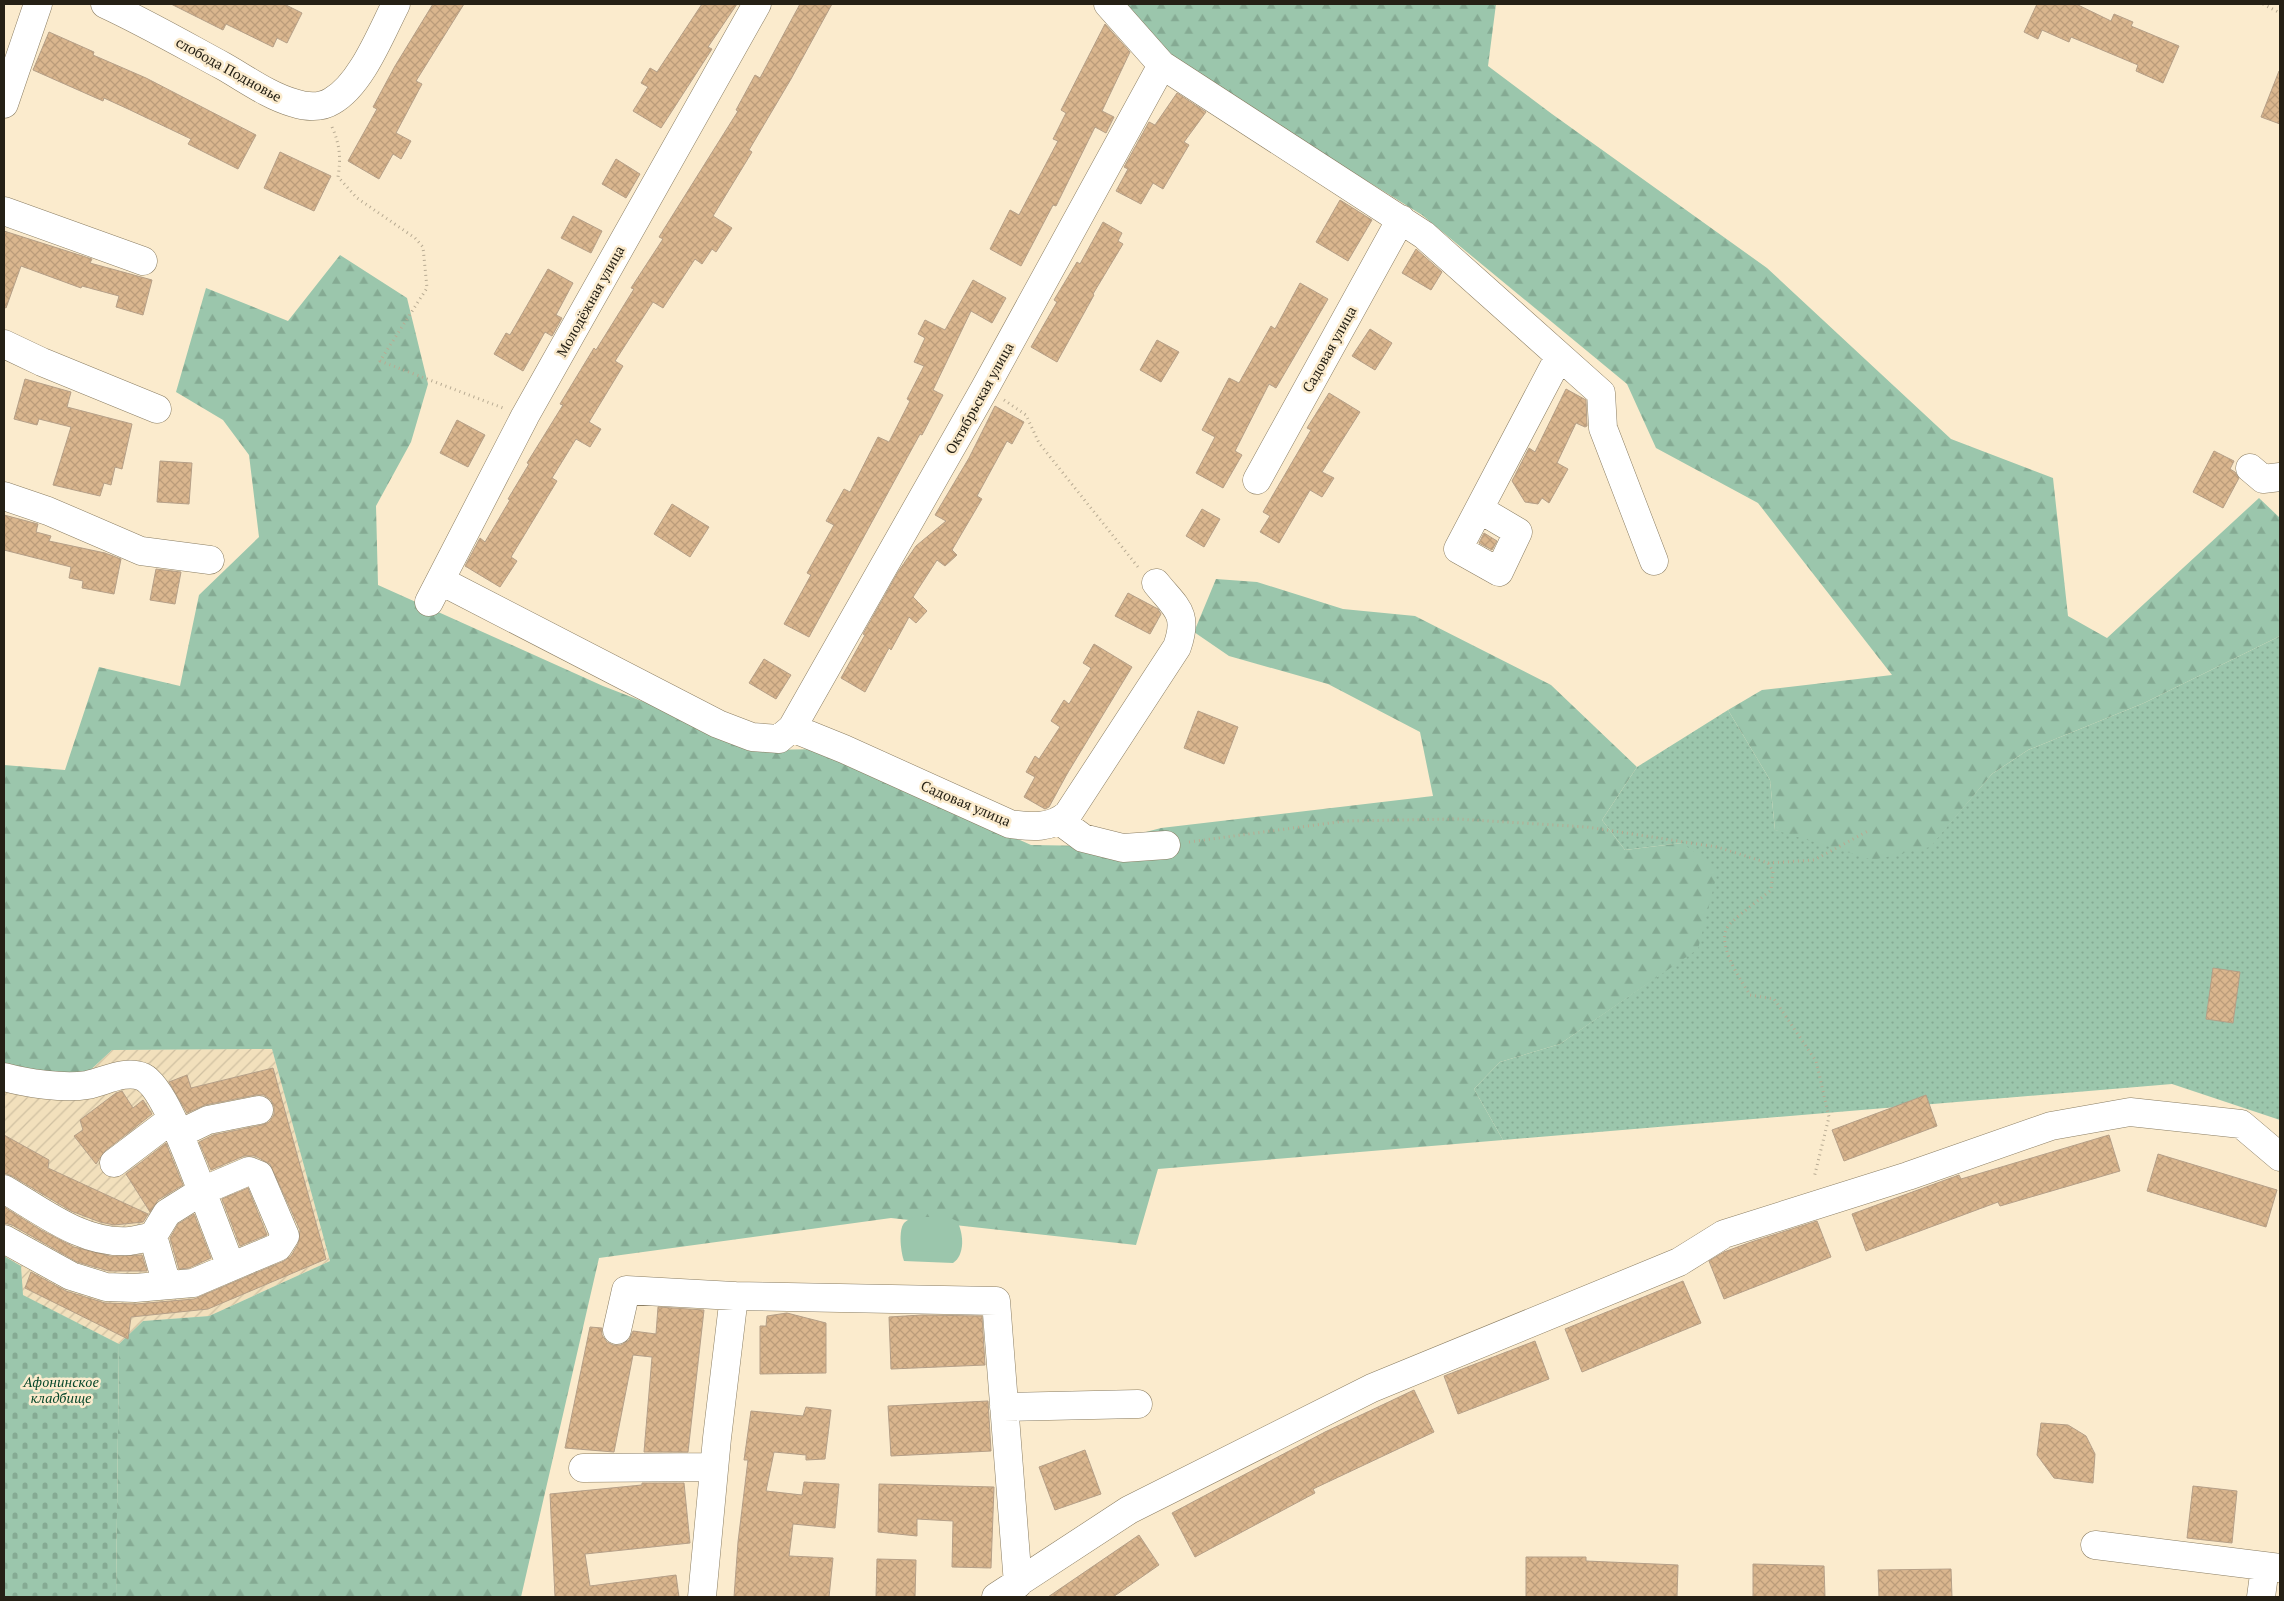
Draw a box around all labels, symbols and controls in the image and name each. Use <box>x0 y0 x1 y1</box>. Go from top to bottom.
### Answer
street label: слобода Подновье <box>173 32 285 106</box>
street label: Молодёжная улица <box>552 242 628 360</box>
street label: Садовая улица <box>1297 303 1361 395</box>
street label: Октябрьская улица <box>940 339 1018 457</box>
street label: Садовая улица <box>918 776 1014 830</box>
park label: Афонинское кладбище <box>22 1372 99 1407</box>

